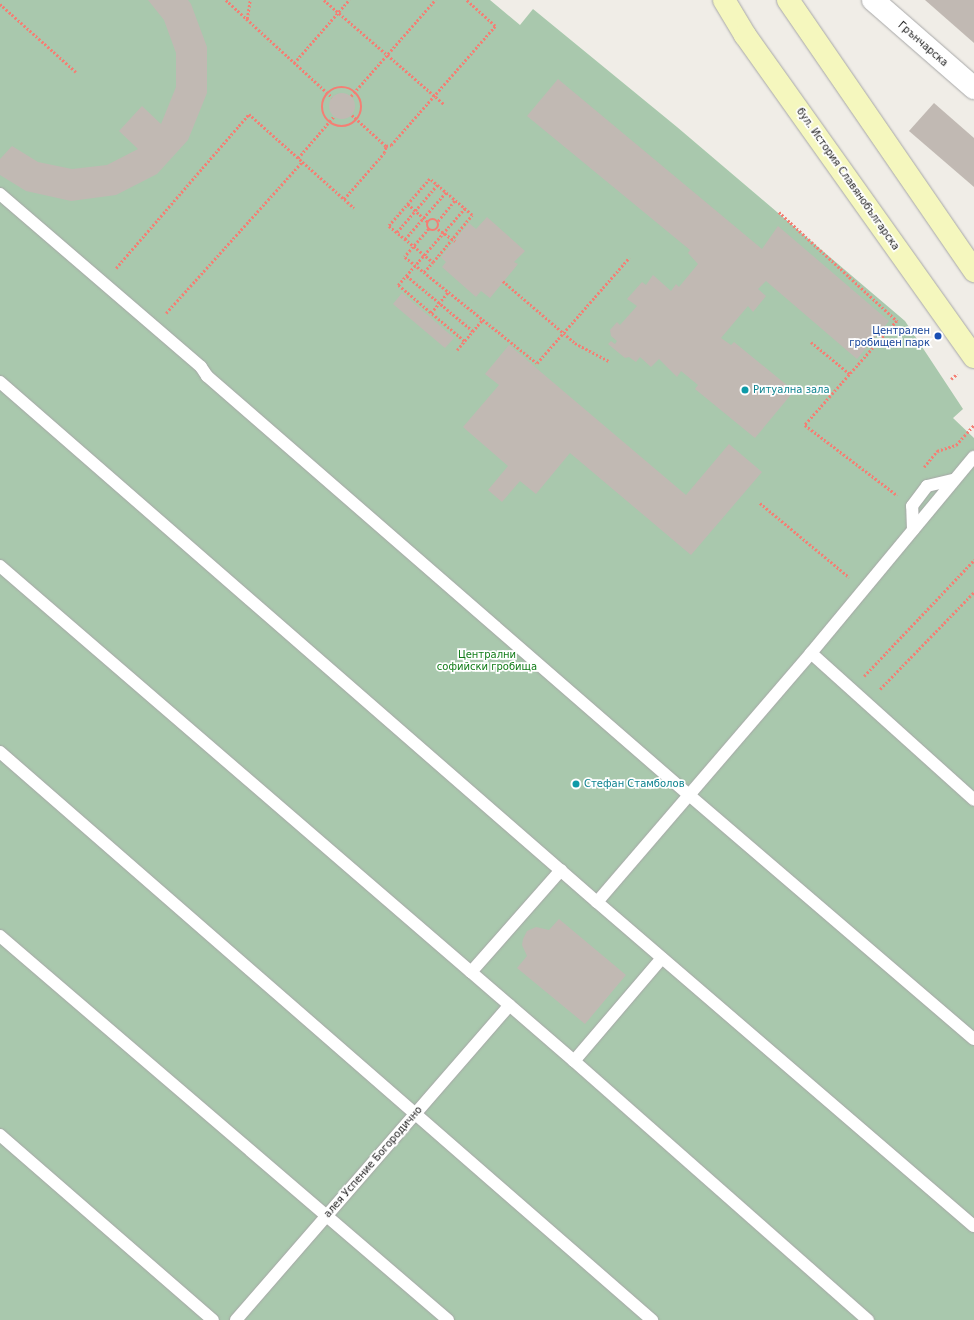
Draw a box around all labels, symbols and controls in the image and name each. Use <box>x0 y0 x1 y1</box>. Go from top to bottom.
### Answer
street label: Грънчарска <box>896 19 950 69</box>
street label: бул. История Славянобългарска <box>794 106 902 252</box>
place label: Централен гробищен парк <box>849 324 930 348</box>
marker: Централен гробищен парк <box>933 331 943 341</box>
place label: Ритуална зала <box>753 384 830 396</box>
marker: Ритуална зала <box>740 385 750 395</box>
park label: Централни софийски гробища <box>437 648 537 672</box>
place label: Стефан Стамболов <box>584 778 685 790</box>
marker: Стефан Стамболов <box>571 779 581 789</box>
street label: алея Успение Богородично <box>321 1104 425 1220</box>

